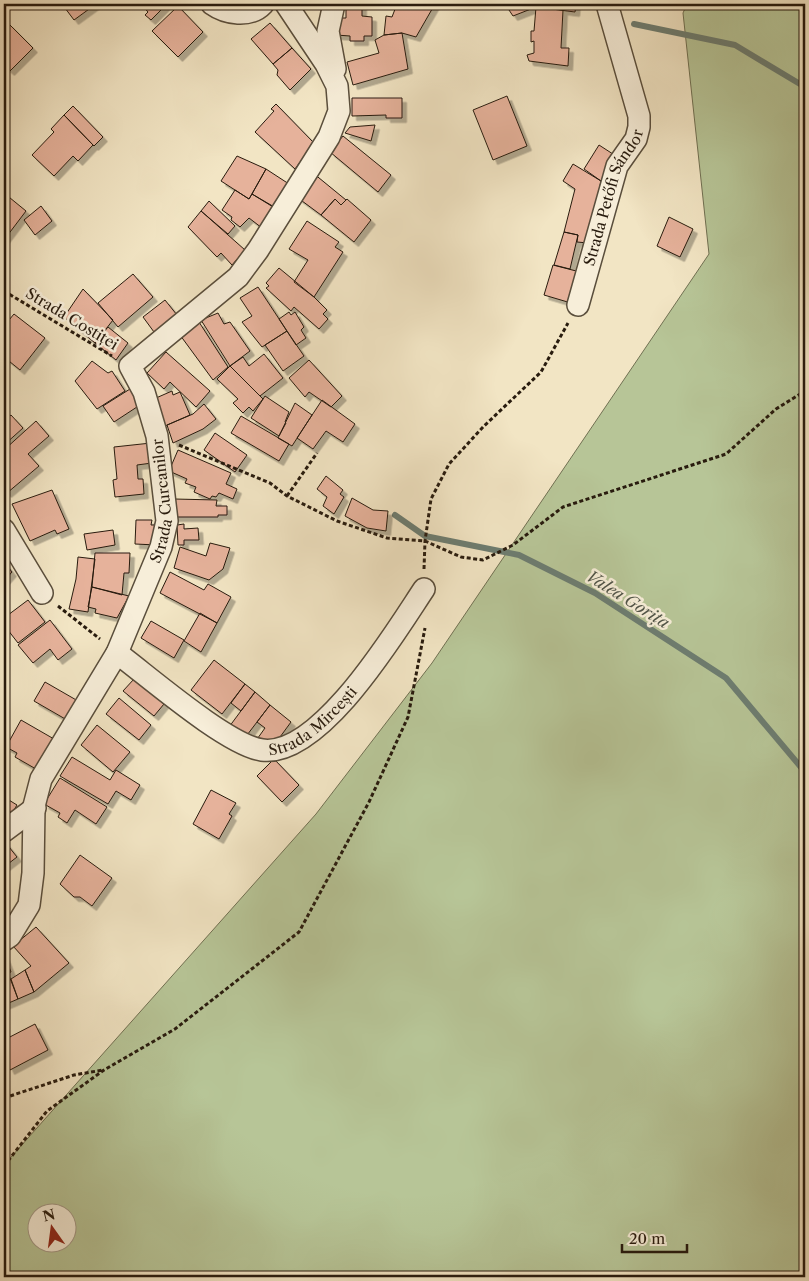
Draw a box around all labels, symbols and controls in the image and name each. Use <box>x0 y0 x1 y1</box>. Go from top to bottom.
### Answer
street label: Strada Petőfi Sándor <box>579 127 647 268</box>
street label: Strada Costiței <box>23 283 122 354</box>
street label: Strada Curcanilor <box>145 437 176 566</box>
water label: Valea Gorița <box>582 566 674 634</box>
street label: Strada Mircești <box>267 682 361 759</box>
north arrow <box>28 1204 78 1254</box>
text: N <box>41 1205 57 1226</box>
scale bar <box>622 1221 686 1253</box>
text: 20 m <box>629 1229 665 1248</box>

